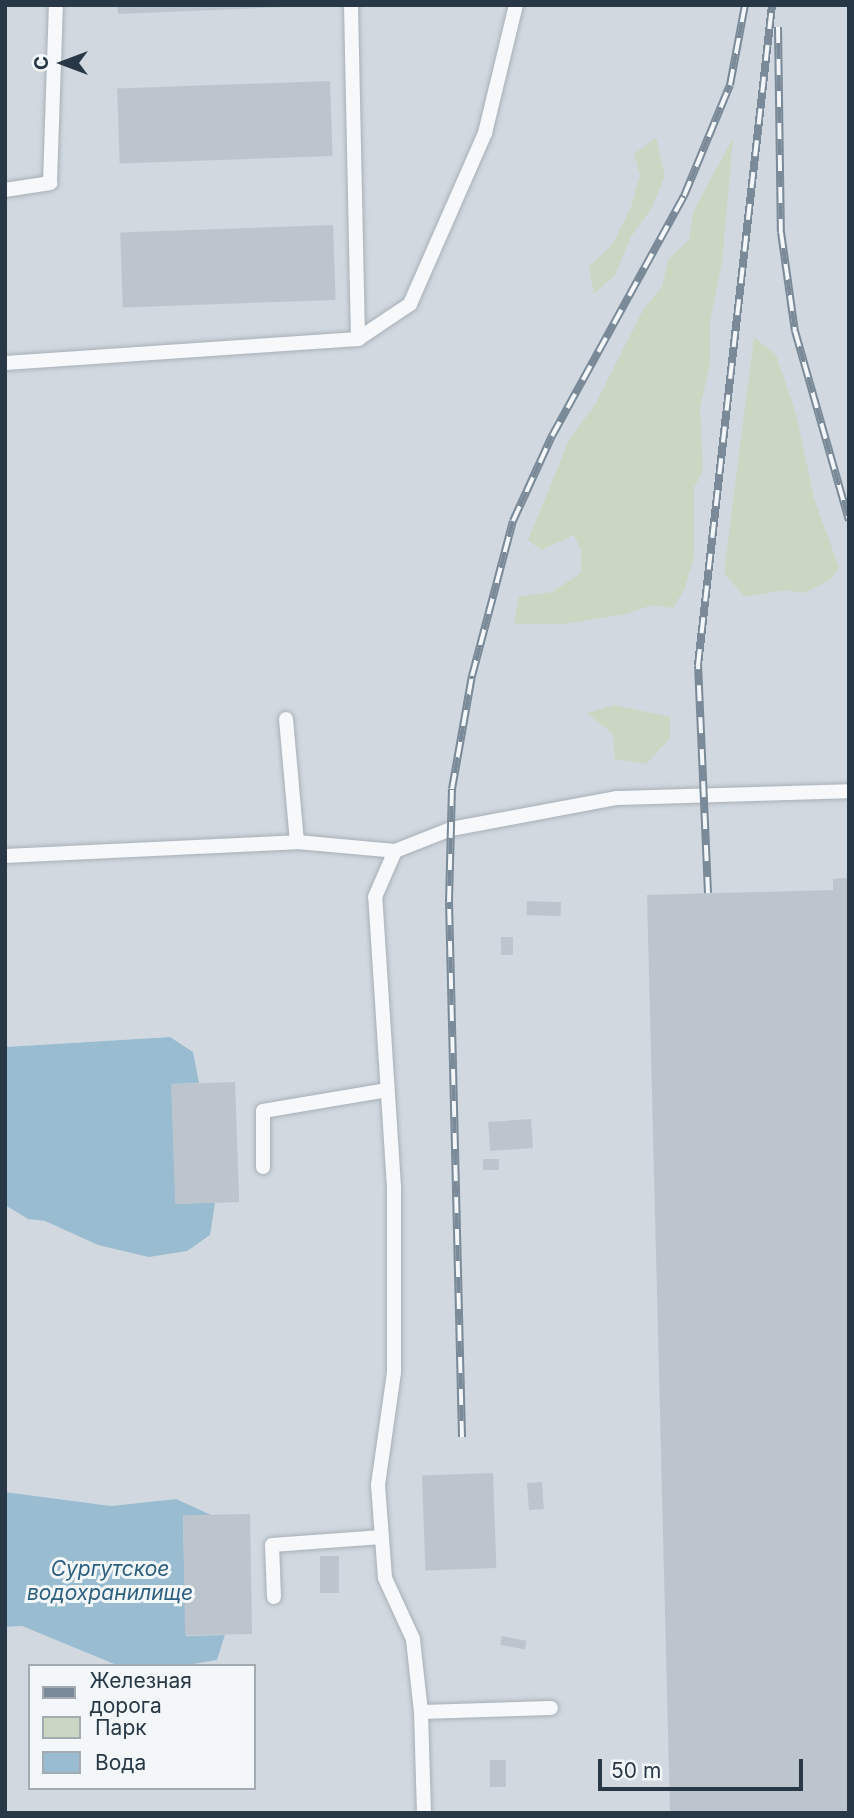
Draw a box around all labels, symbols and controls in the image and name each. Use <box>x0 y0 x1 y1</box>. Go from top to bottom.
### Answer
north arrow <box>28 28 98 98</box>
text: С <box>30 56 53 70</box>
water label: Сургутское водохранилище <box>27 1556 193 1606</box>
legend <box>28 1664 256 1790</box>
text: Железная дорога <box>90 1668 192 1718</box>
text: Парк <box>95 1715 147 1740</box>
scale bar <box>602 1744 807 1788</box>
text: Вода <box>95 1750 146 1775</box>
text: 50 m <box>611 1758 661 1783</box>

